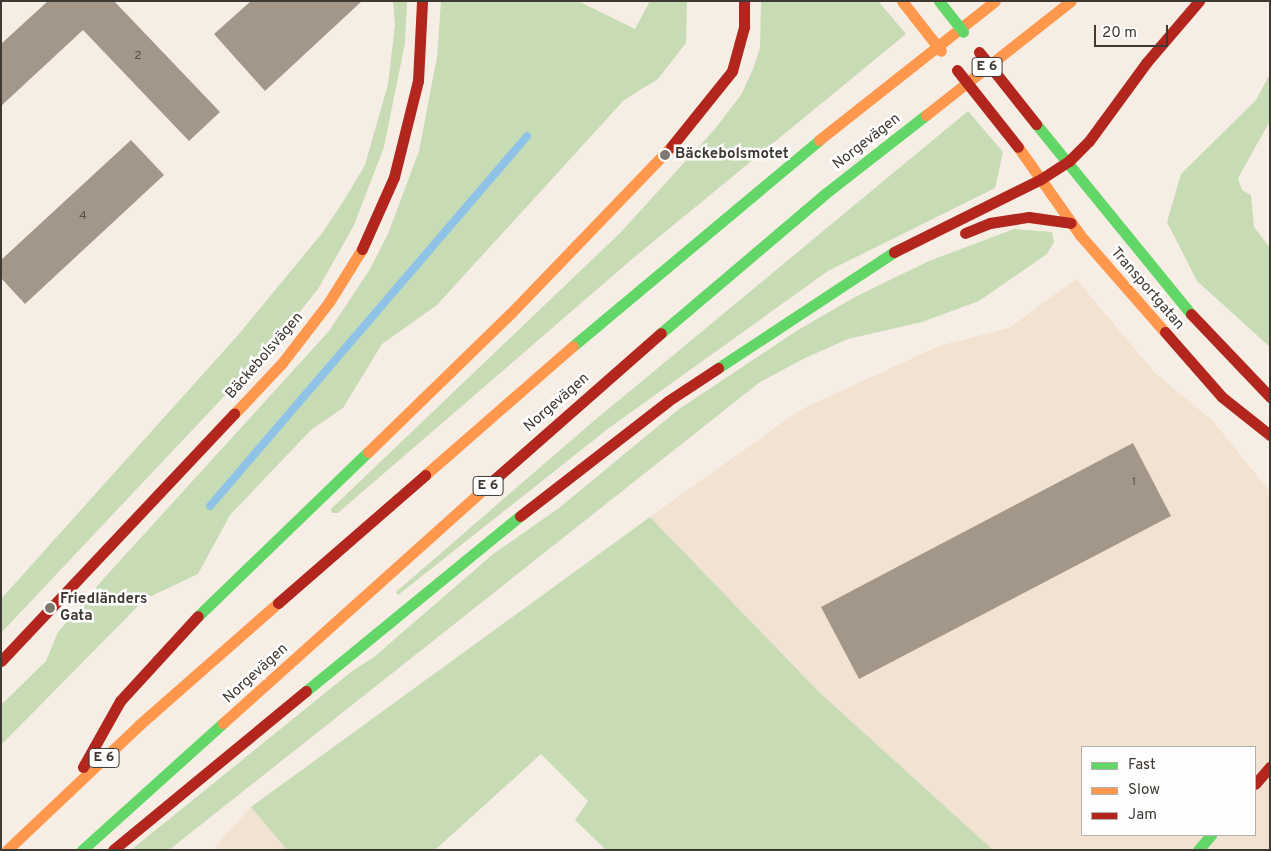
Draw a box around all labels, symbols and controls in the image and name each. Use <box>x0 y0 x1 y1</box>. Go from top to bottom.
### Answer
scale bar <box>1096 15 1170 47</box>
text: 20 m <box>1102 24 1137 43</box>
house number: 2 <box>134 50 142 64</box>
road number: E 6 <box>971 56 1003 78</box>
street label: Norgevägen <box>830 110 904 174</box>
place label: Bäckebolsmotet <box>675 146 789 164</box>
marker: Bäckebolsmotet <box>659 149 671 161</box>
house number: 4 <box>79 210 87 224</box>
street label: Transportgatan <box>1106 244 1188 334</box>
street label: Bäckebolsvägen <box>222 309 308 403</box>
street label: Norgevägen <box>521 370 593 436</box>
road number: E 6 <box>472 474 504 498</box>
house number: 1 <box>1132 476 1136 490</box>
place label: Friedländers Gata <box>60 590 147 625</box>
marker: Friedländers Gata <box>44 602 56 614</box>
street label: Norgevägen <box>220 640 292 708</box>
road number: E 6 <box>88 746 120 770</box>
legend <box>1081 746 1256 836</box>
text: Fast <box>1128 756 1156 775</box>
text: Slow <box>1128 781 1160 800</box>
text: Jam <box>1128 806 1157 825</box>

